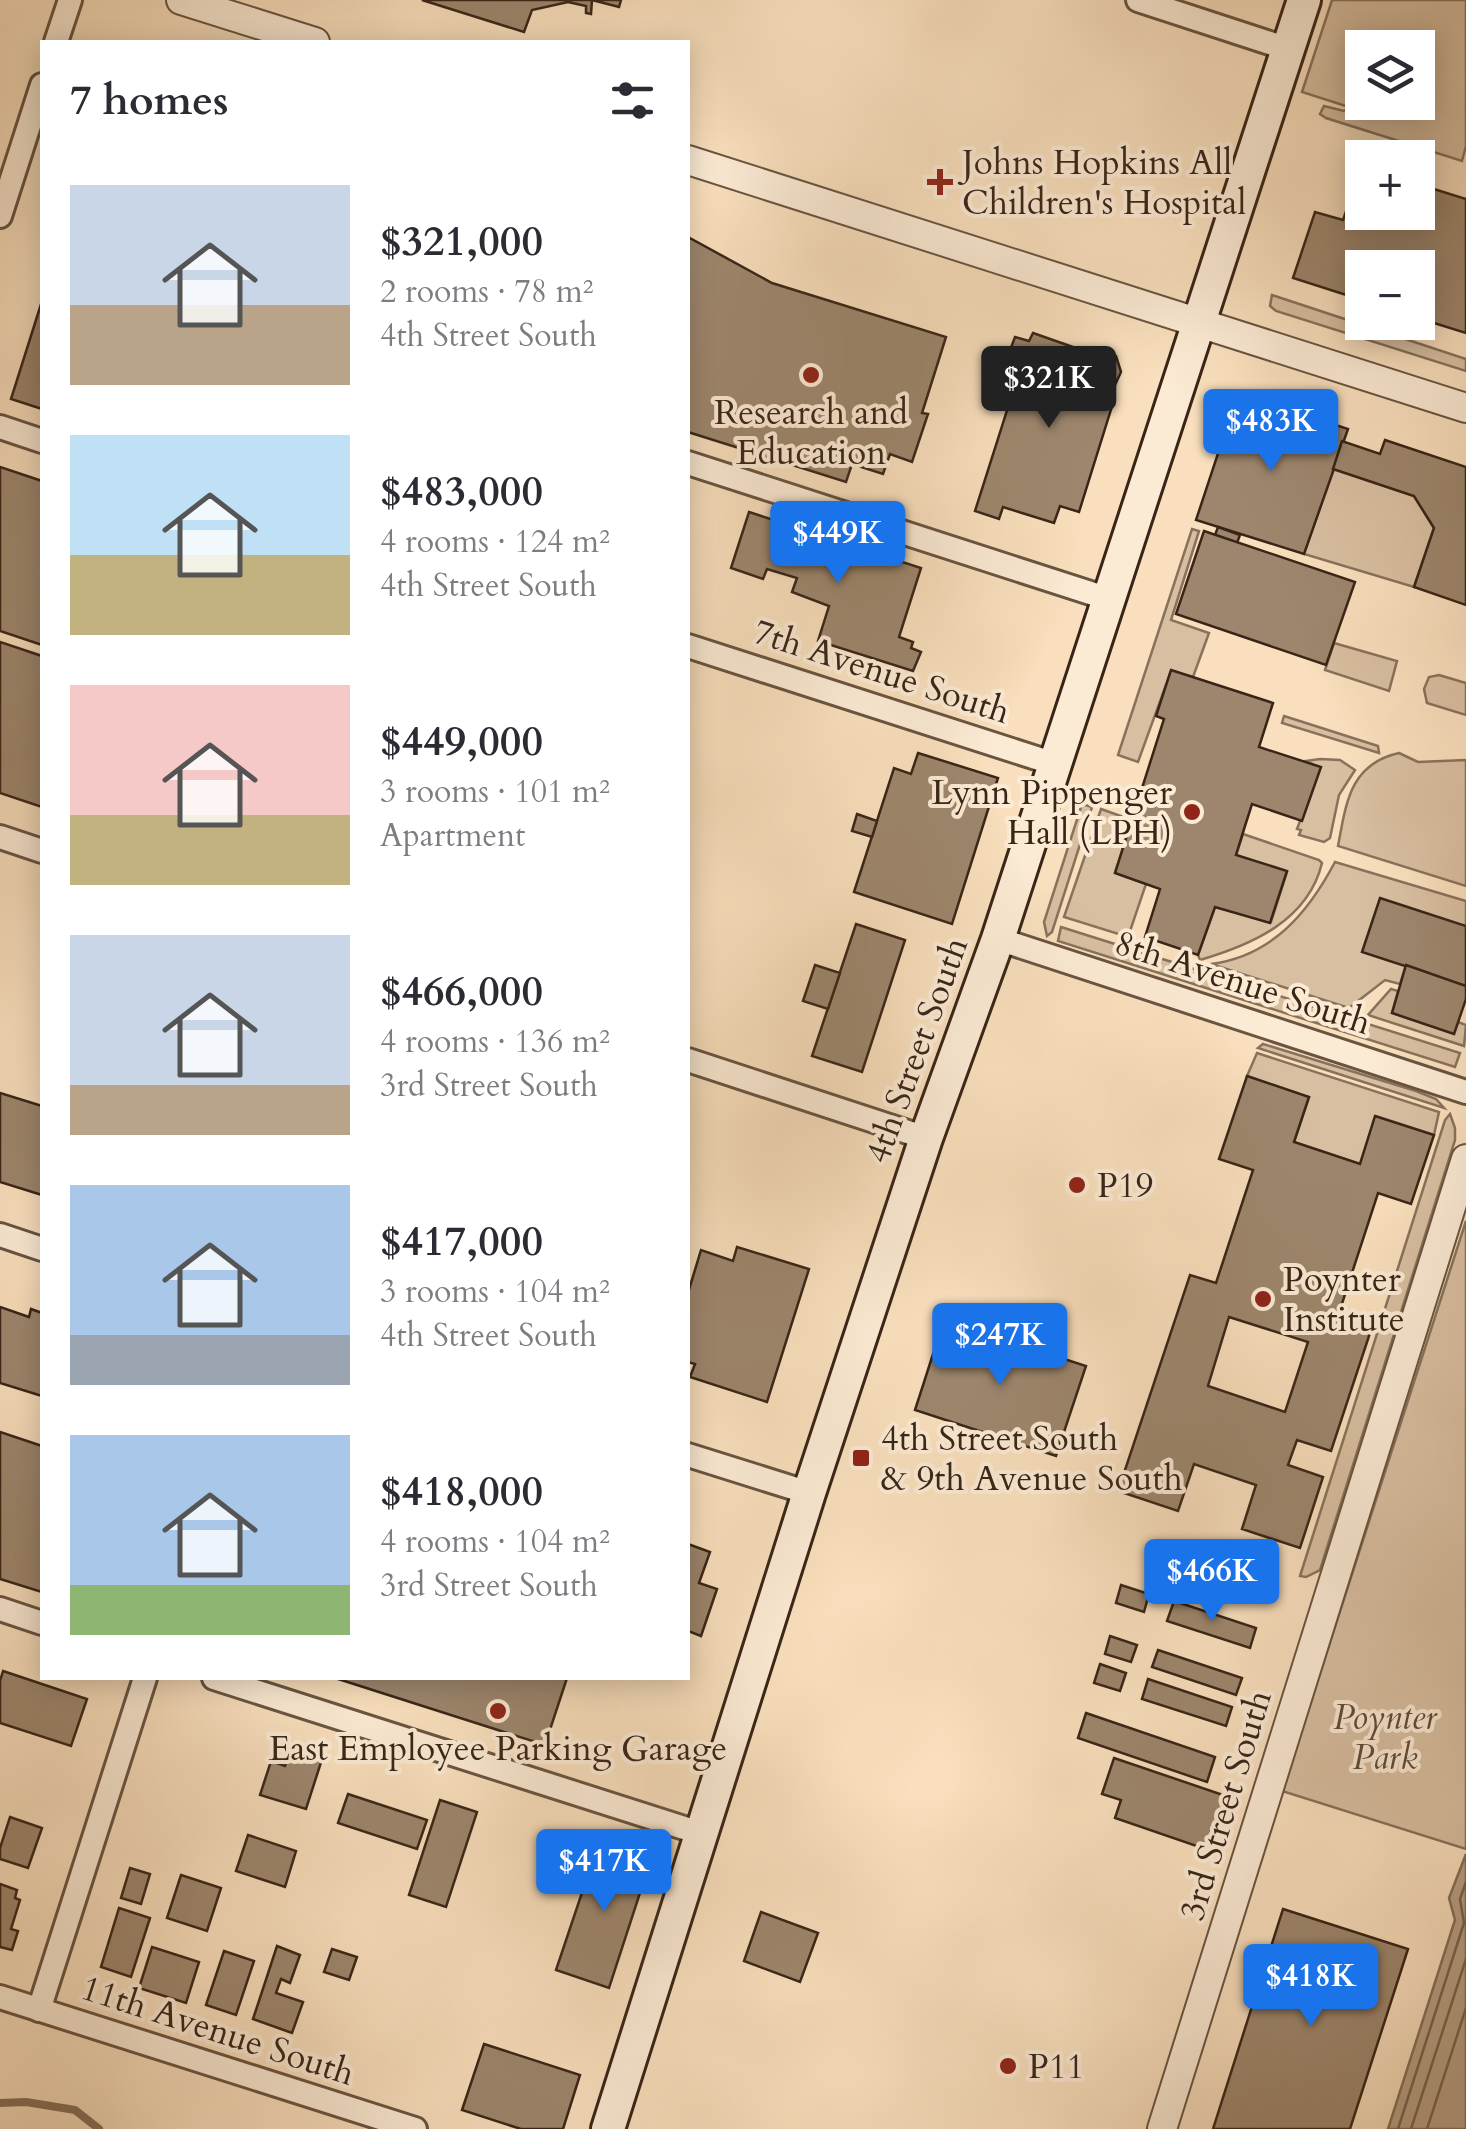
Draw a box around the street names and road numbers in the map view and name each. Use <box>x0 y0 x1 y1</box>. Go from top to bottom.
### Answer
street label: 7th Avenue South <box>748 608 1016 736</box>
street label: 8th Avenue South <box>1109 919 1377 1047</box>
street label: 4th Street South <box>854 931 980 1170</box>
street label: 3rd Street South <box>1168 1684 1284 1926</box>
street label: 11th Avenue South <box>75 1964 360 2098</box>

